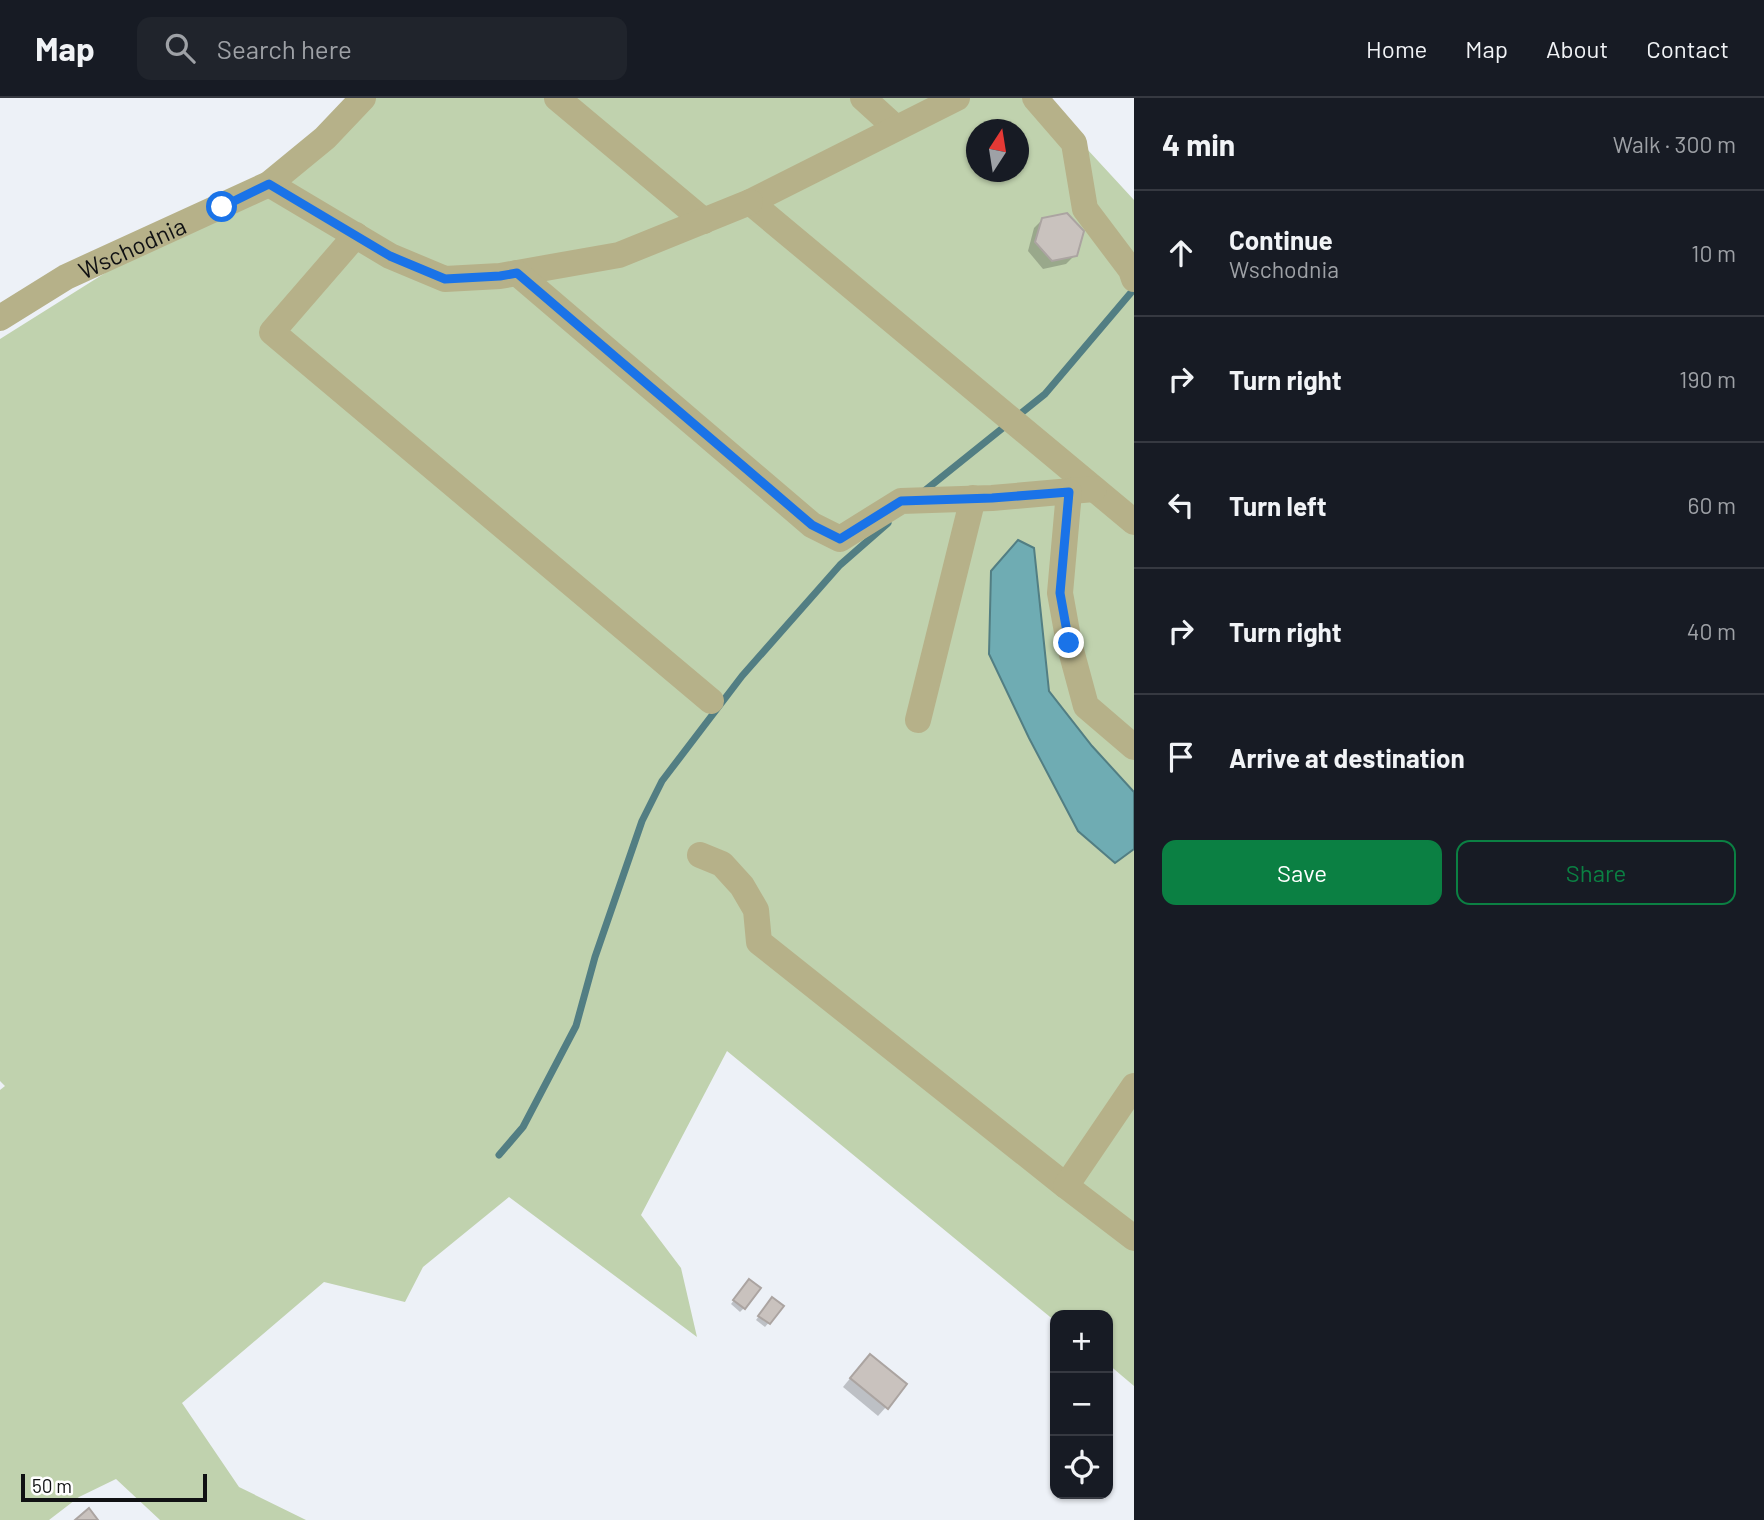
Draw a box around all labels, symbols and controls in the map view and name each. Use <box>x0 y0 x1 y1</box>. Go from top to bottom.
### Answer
search box <box>137 17 627 80</box>
text: Map <box>35 28 95 68</box>
icon: search <box>161 29 199 67</box>
text: Search here <box>217 33 352 64</box>
text: Home <box>1366 34 1427 63</box>
text: Map <box>1465 34 1508 63</box>
text: About <box>1546 34 1608 63</box>
text: Contact <box>1646 34 1729 63</box>
north arrow <box>966 119 1029 182</box>
text: 4 min <box>1162 126 1235 162</box>
text: Walk · 300 m <box>1613 130 1736 158</box>
route start <box>206 191 237 222</box>
street label: Wschodnia <box>73 210 190 284</box>
text: Continue <box>1229 224 1333 255</box>
icon: ahead <box>1162 234 1200 272</box>
text: 10 m <box>1691 239 1736 267</box>
text: Wschodnia <box>1229 255 1339 283</box>
icon: right <box>1162 360 1200 398</box>
text: Turn right <box>1229 364 1342 395</box>
text: 190 m <box>1679 365 1736 393</box>
icon: left <box>1162 486 1200 524</box>
text: Turn left <box>1229 490 1327 521</box>
text: 60 m <box>1688 491 1736 519</box>
icon: right <box>1162 612 1200 650</box>
text: Turn right <box>1229 616 1342 647</box>
text: 40 m <box>1687 617 1736 645</box>
route end <box>1053 627 1084 658</box>
icon: arrive <box>1162 738 1200 776</box>
text: Arrive at destination <box>1229 742 1465 773</box>
button: Save <box>1162 840 1442 905</box>
button: Share <box>1456 840 1736 905</box>
map controls <box>1050 1310 1113 1499</box>
button: + <box>1050 1310 1113 1373</box>
button: − <box>1050 1373 1113 1436</box>
button: locate <box>1050 1436 1113 1499</box>
scale bar <box>21 1471 206 1503</box>
text: 50 m <box>32 1474 72 1497</box>

